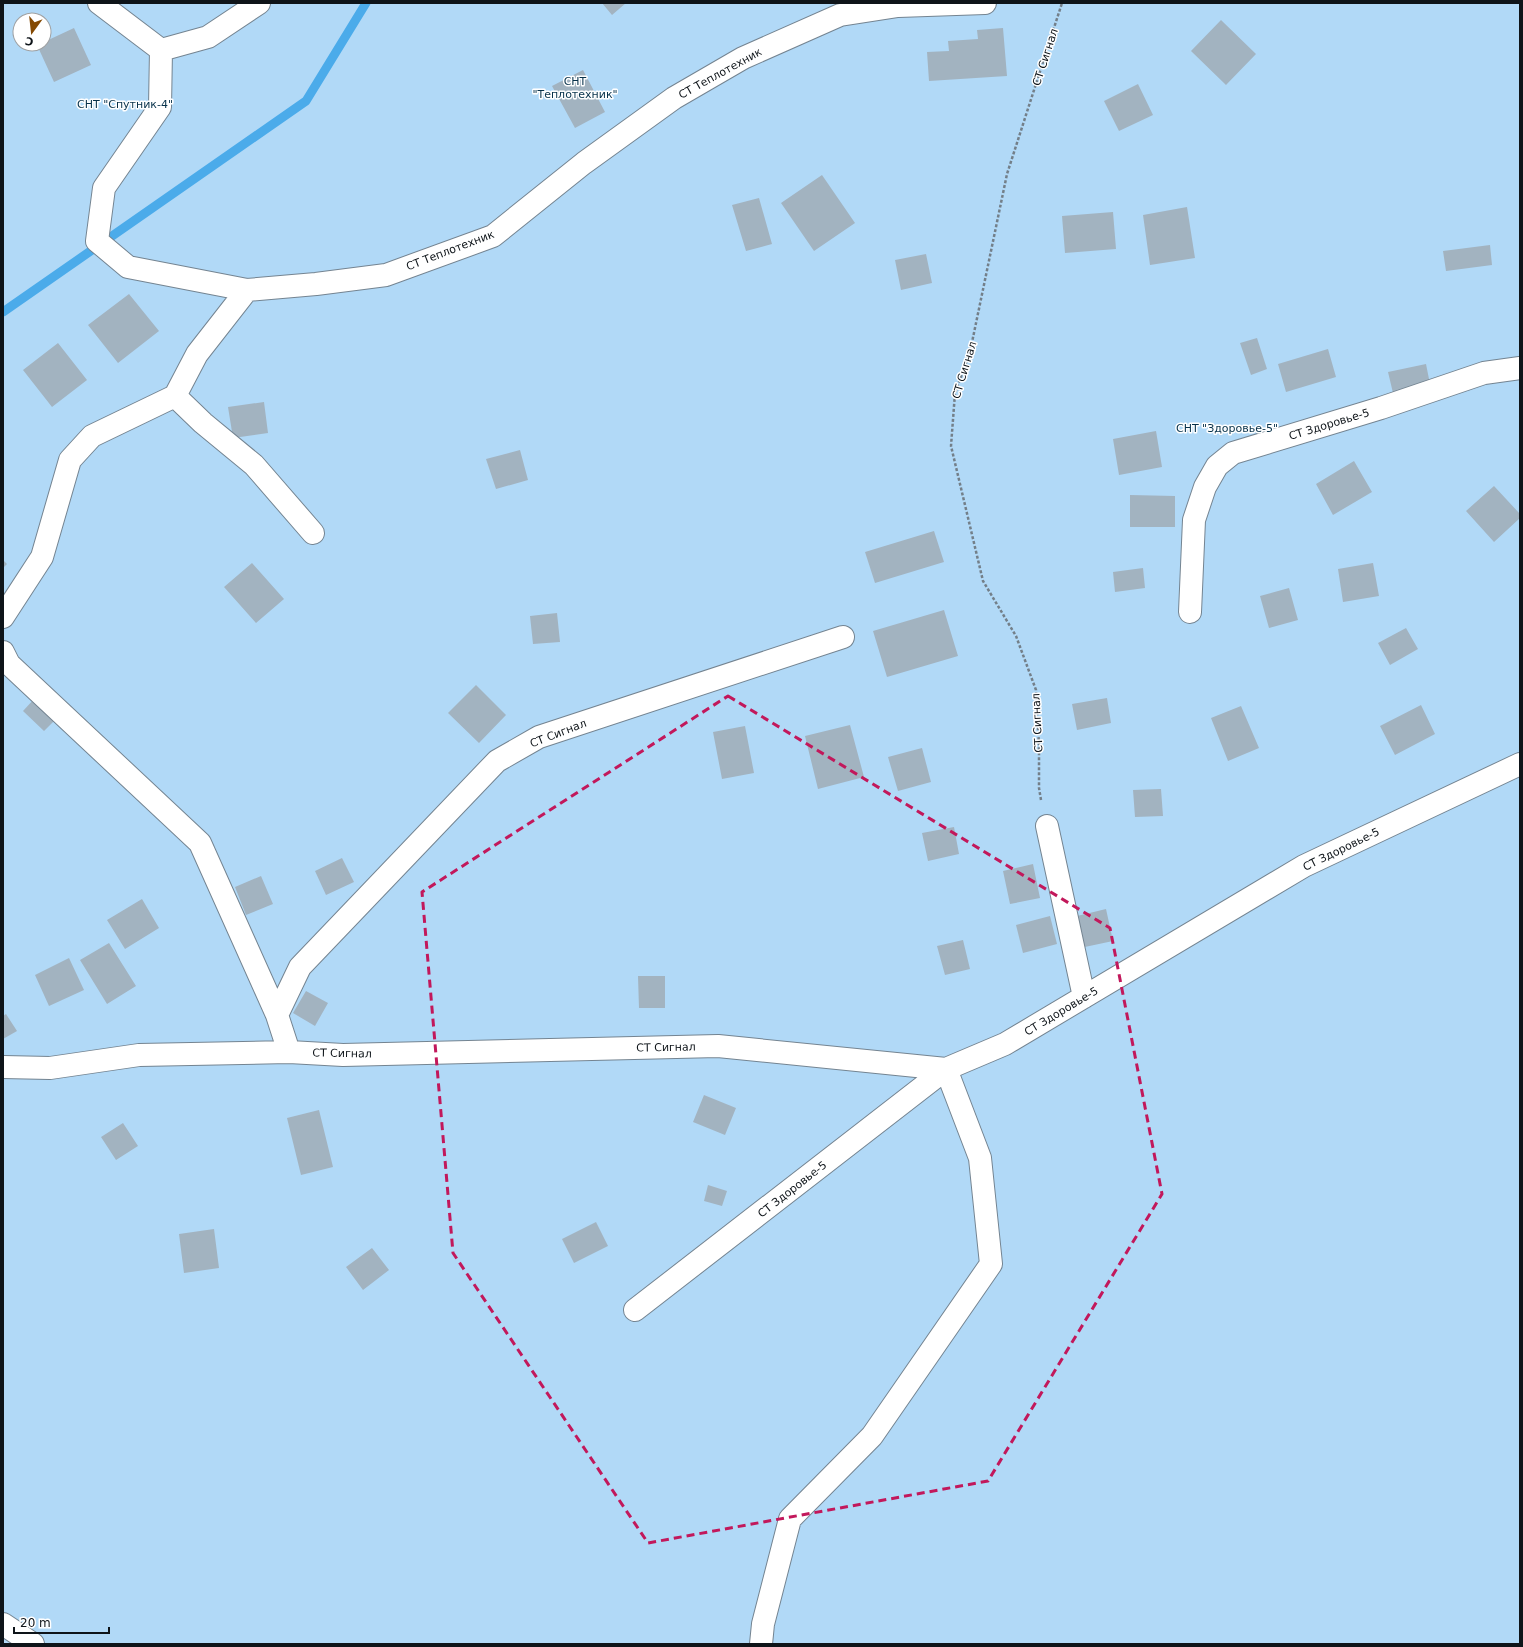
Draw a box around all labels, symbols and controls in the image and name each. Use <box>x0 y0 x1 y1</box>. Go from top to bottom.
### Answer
north arrow <box>12 12 52 52</box>
street label: СТ Сигнал <box>1030 27 1061 87</box>
text: С <box>24 34 35 49</box>
street label: СТ Теплотехник <box>676 45 764 102</box>
park label: СНТ "Теплотехник" <box>532 75 618 101</box>
park label: СНТ "Спутник-4" <box>77 98 173 111</box>
street label: СТ Теплотехник <box>404 228 496 273</box>
street label: СТ Сигнал <box>950 340 979 400</box>
street label: СТ Здоровье-5 <box>1287 406 1371 443</box>
park label: СНТ "Здоровье-5" <box>1176 422 1278 435</box>
street label: СТ Сигнал <box>1029 693 1046 753</box>
street label: СТ Сигнал <box>528 717 588 750</box>
street label: СТ Здоровье-5 <box>1301 825 1382 874</box>
street label: СТ Здоровье-5 <box>1022 984 1100 1039</box>
street label: СТ Сигнал <box>636 1040 696 1055</box>
street label: СТ Сигнал <box>312 1046 372 1061</box>
street label: СТ Здоровье-5 <box>755 1159 829 1220</box>
scale bar <box>14 1609 109 1635</box>
text: 20 m <box>20 1616 51 1630</box>

